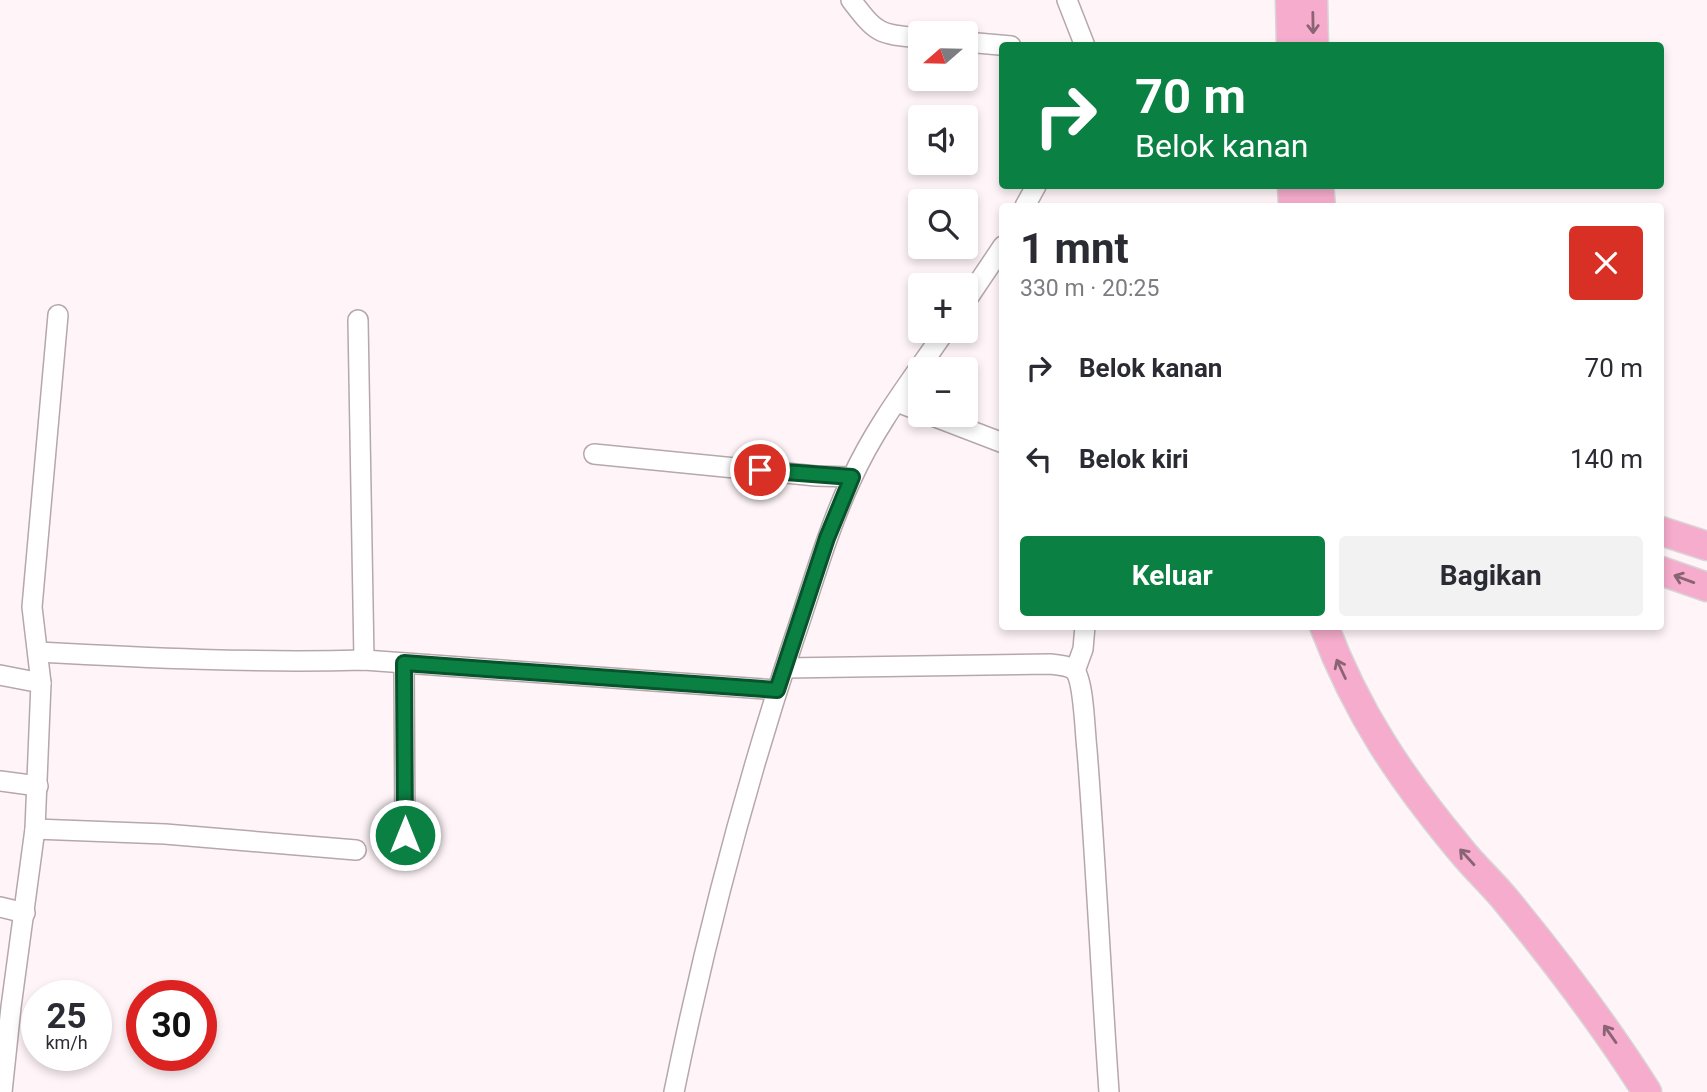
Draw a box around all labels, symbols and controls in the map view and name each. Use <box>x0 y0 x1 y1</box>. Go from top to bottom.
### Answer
one-way arrow <box>1307 11 1320 34</box>
north arrow <box>908 21 978 91</box>
map controls <box>908 21 978 427</box>
text: 70 m <box>1135 68 1246 125</box>
icon: right <box>1020 70 1111 161</box>
button: sound <box>908 105 978 175</box>
text: Belok kanan <box>1135 127 1308 165</box>
button: search <box>908 189 978 259</box>
text: 1 mnt <box>1020 224 1129 273</box>
button: close <box>1569 226 1643 300</box>
button: + <box>908 273 978 343</box>
text: 330 m · 20:25 <box>1020 275 1159 302</box>
icon: right <box>1020 349 1058 387</box>
text: Belok kanan <box>1079 353 1222 383</box>
text: 70 m <box>1585 353 1643 383</box>
button: − <box>908 357 978 427</box>
pin <box>730 440 790 500</box>
icon: left <box>1020 440 1058 478</box>
text: Belok kiri <box>1079 444 1189 474</box>
text: 140 m <box>1570 444 1643 474</box>
icon: arrive <box>741 451 779 489</box>
button: Keluar <box>1020 536 1325 616</box>
button: Bagikan <box>1339 536 1643 616</box>
one-way arrow <box>1673 572 1695 584</box>
one-way arrow <box>1334 659 1347 681</box>
position arrow <box>368 798 442 872</box>
one-way arrow <box>1460 849 1476 867</box>
speed limit sign: 30 <box>126 980 217 1071</box>
text: 25 <box>46 996 87 1037</box>
one-way arrow <box>1603 1025 1617 1044</box>
text: km/h <box>45 1032 88 1053</box>

